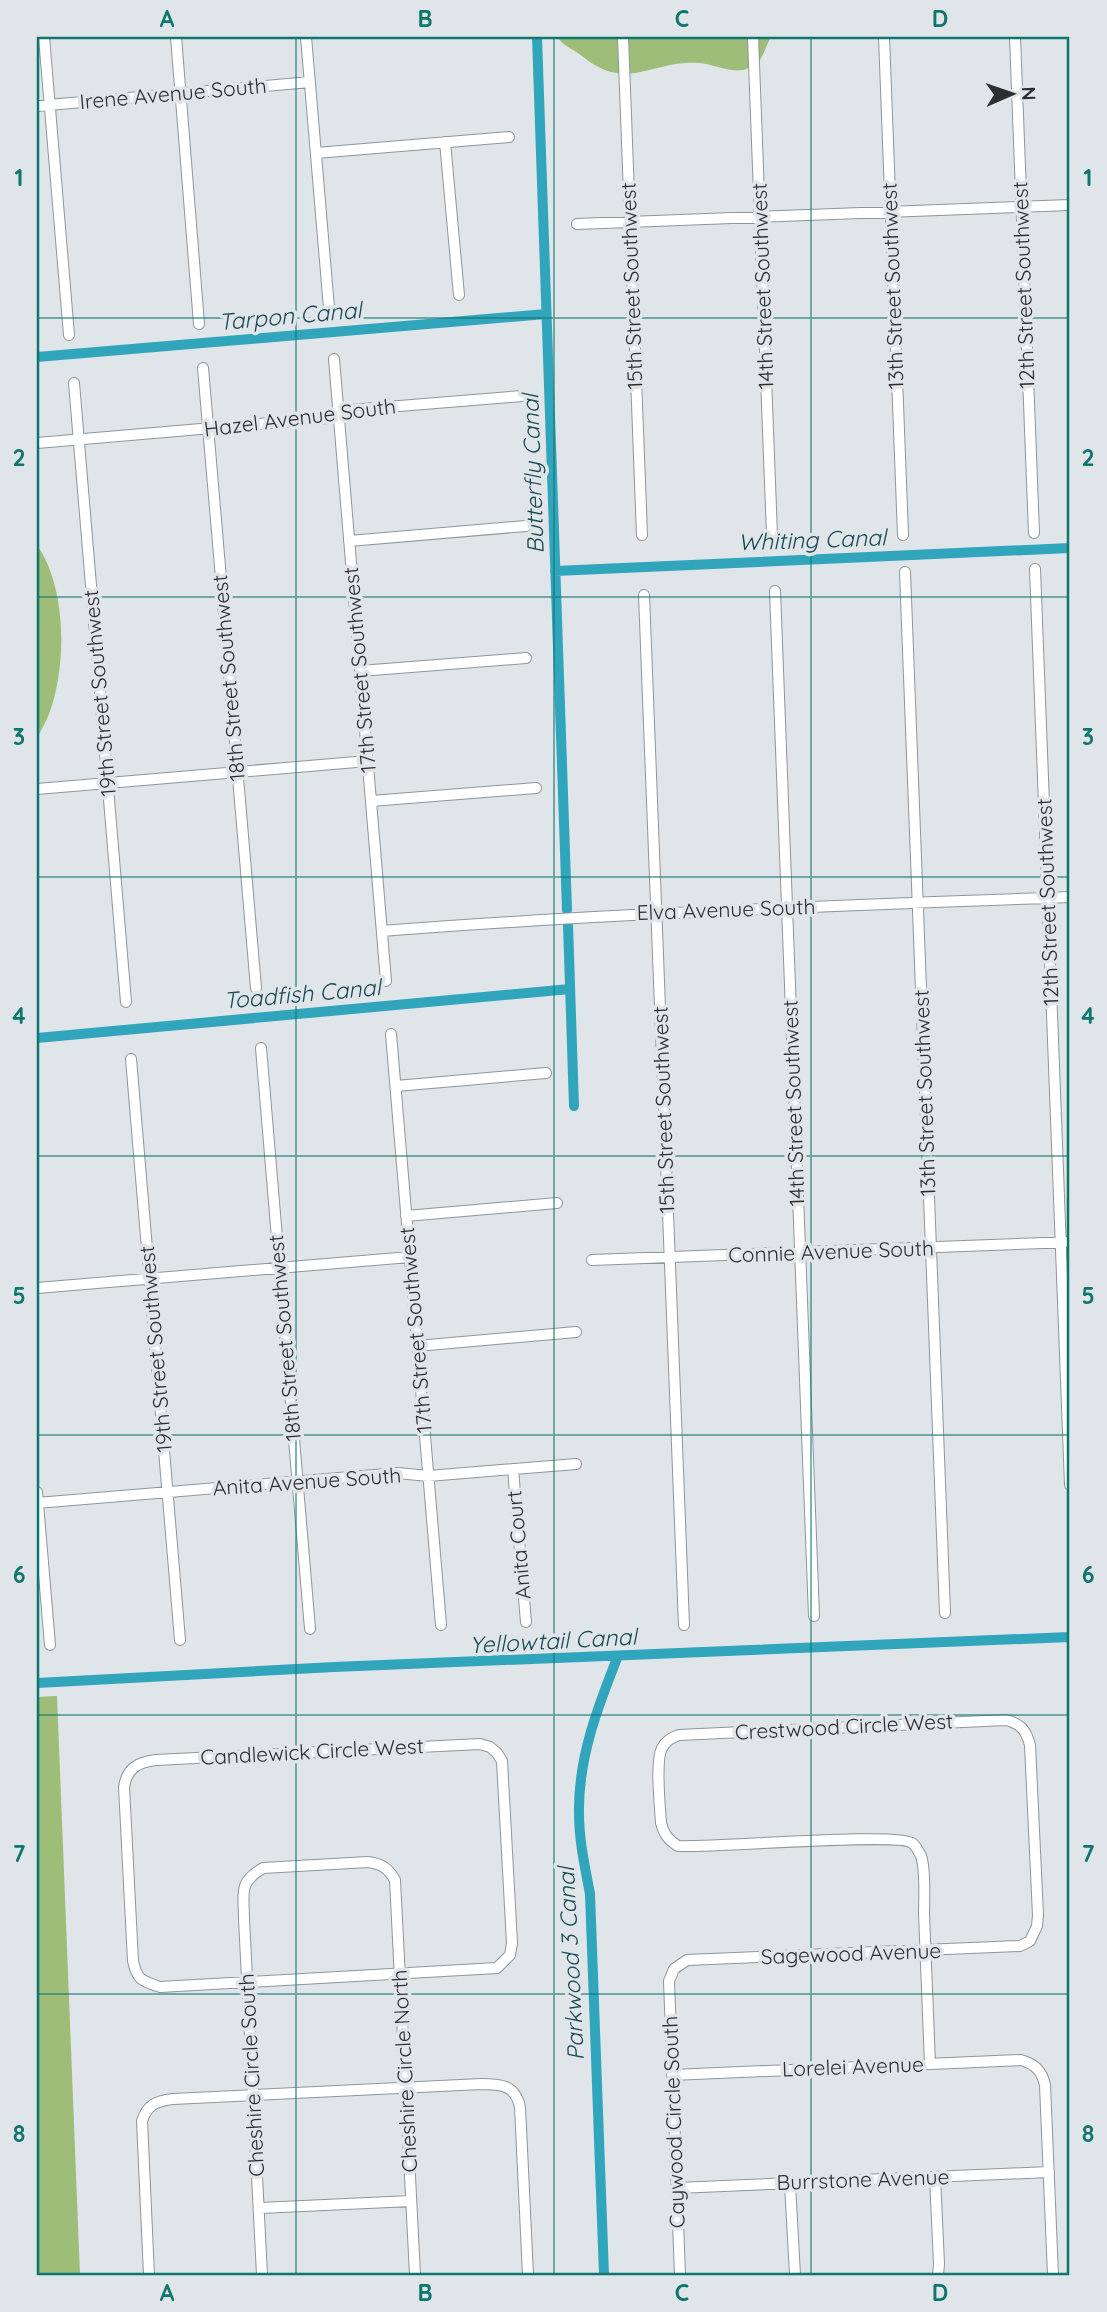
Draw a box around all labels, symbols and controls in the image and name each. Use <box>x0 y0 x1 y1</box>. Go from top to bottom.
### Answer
text: A <box>160 4 175 33</box>
text: B <box>417 4 433 33</box>
text: C <box>675 4 689 33</box>
text: D <box>932 4 948 33</box>
north arrow <box>978 60 1048 130</box>
street label: Irene Avenue South <box>78 72 267 114</box>
text: N <box>1017 86 1041 101</box>
text: 1 <box>15 163 23 192</box>
text: 1 <box>1084 163 1092 192</box>
street label: 12th Street Southwest <box>1006 181 1040 389</box>
street label: 15th Street Southwest <box>614 182 648 390</box>
street label: 14th Street Southwest <box>745 182 779 390</box>
street label: 13th Street Southwest <box>875 182 909 390</box>
water label: Tarpon Canal <box>217 295 365 336</box>
water label: Butterfly Canal <box>515 391 550 554</box>
street label: Hazel Avenue South <box>202 392 397 442</box>
text: 2 <box>12 443 26 472</box>
text: 2 <box>1081 443 1095 472</box>
water label: Whiting Canal <box>737 522 889 557</box>
street label: 17th Street Southwest <box>337 566 381 774</box>
street label: 18th Street Southwest <box>206 574 250 782</box>
street label: 19th Street Southwest <box>77 589 121 798</box>
text: 3 <box>13 722 25 751</box>
text: 3 <box>1082 722 1094 751</box>
street label: 12th Street Southwest <box>1030 798 1064 1006</box>
street label: Elva Avenue South <box>636 893 816 925</box>
water label: Toadfish Canal <box>222 972 384 1015</box>
street label: 13th Street Southwest <box>907 989 941 1197</box>
street label: 14th Street Southwest <box>776 999 810 1207</box>
text: 4 <box>12 1001 26 1030</box>
text: 4 <box>1081 1001 1095 1030</box>
street label: 15th Street Southwest <box>646 1006 680 1214</box>
street label: 17th Street Southwest <box>393 1226 437 1434</box>
street label: 18th Street Southwest <box>262 1234 306 1442</box>
street label: Connie Avenue South <box>728 1234 934 1268</box>
street label: 19th Street Southwest <box>133 1245 177 1454</box>
text: 5 <box>12 1281 26 1310</box>
text: 5 <box>1081 1281 1095 1310</box>
street label: Anita Avenue South <box>212 1461 402 1501</box>
street label: Anita Court <box>500 1489 536 1601</box>
text: 6 <box>13 1560 25 1589</box>
text: 6 <box>1082 1560 1094 1589</box>
water label: Yellowtail Canal <box>469 1622 640 1659</box>
street label: Crestwood Circle West <box>734 1707 954 1745</box>
street label: Candlewick Circle West <box>200 1732 424 1770</box>
text: 7 <box>13 1839 26 1868</box>
text: 7 <box>1082 1839 1095 1868</box>
water label: Parkwood 3 Canal <box>551 1864 590 2062</box>
street label: Sagewood Avenue <box>760 1937 942 1969</box>
street label: Cheshire Circle North <box>386 1969 422 2173</box>
street label: Cheshire Circle South <box>233 1973 269 2177</box>
street label: Caywood Circle South <box>656 2015 690 2229</box>
street label: Lorelei Avenue <box>782 2051 924 2081</box>
text: 8 <box>13 2119 25 2148</box>
text: 8 <box>1082 2119 1094 2148</box>
street label: Burrstone Avenue <box>776 2163 950 2195</box>
text: A <box>160 2278 175 2307</box>
text: B <box>417 2278 433 2307</box>
text: C <box>675 2278 689 2307</box>
text: D <box>932 2278 948 2307</box>

